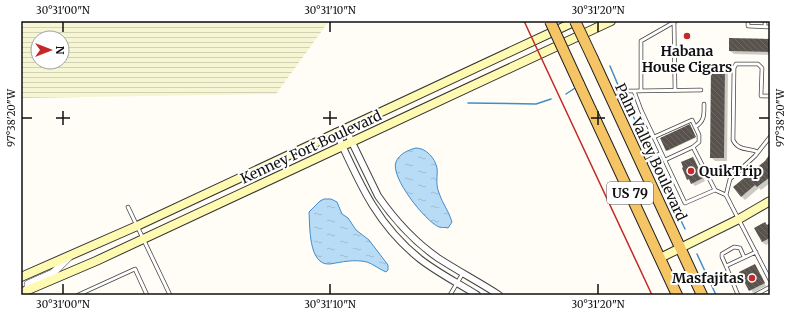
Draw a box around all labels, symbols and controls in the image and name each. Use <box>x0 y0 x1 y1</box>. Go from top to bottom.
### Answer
text: 30°31'00"N <box>36 4 90 17</box>
text: 30°31'10"N <box>304 4 356 17</box>
text: 30°31'20"N <box>571 4 625 17</box>
north arrow <box>30 30 70 70</box>
marker: Habana House Cigars <box>682 31 692 41</box>
place label: Habana House Cigars <box>642 42 732 76</box>
text: N <box>53 46 67 55</box>
street label: Palm Valley Boulevard <box>611 80 691 224</box>
text: 97°38'20"W <box>5 88 18 147</box>
text: 97°38'20"W <box>774 88 787 147</box>
street label: Kenney Fort Boulevard <box>238 106 385 188</box>
place label: QuikTrip <box>699 162 762 180</box>
marker: QuikTrip <box>686 166 696 176</box>
road number: US 79 <box>607 182 653 204</box>
place label: Masfajitas <box>672 269 744 287</box>
marker: Masfajitas <box>747 273 757 283</box>
text: 30°31'00"N <box>36 298 90 311</box>
text: 30°31'10"N <box>304 298 356 311</box>
text: 30°31'20"N <box>571 298 625 311</box>

